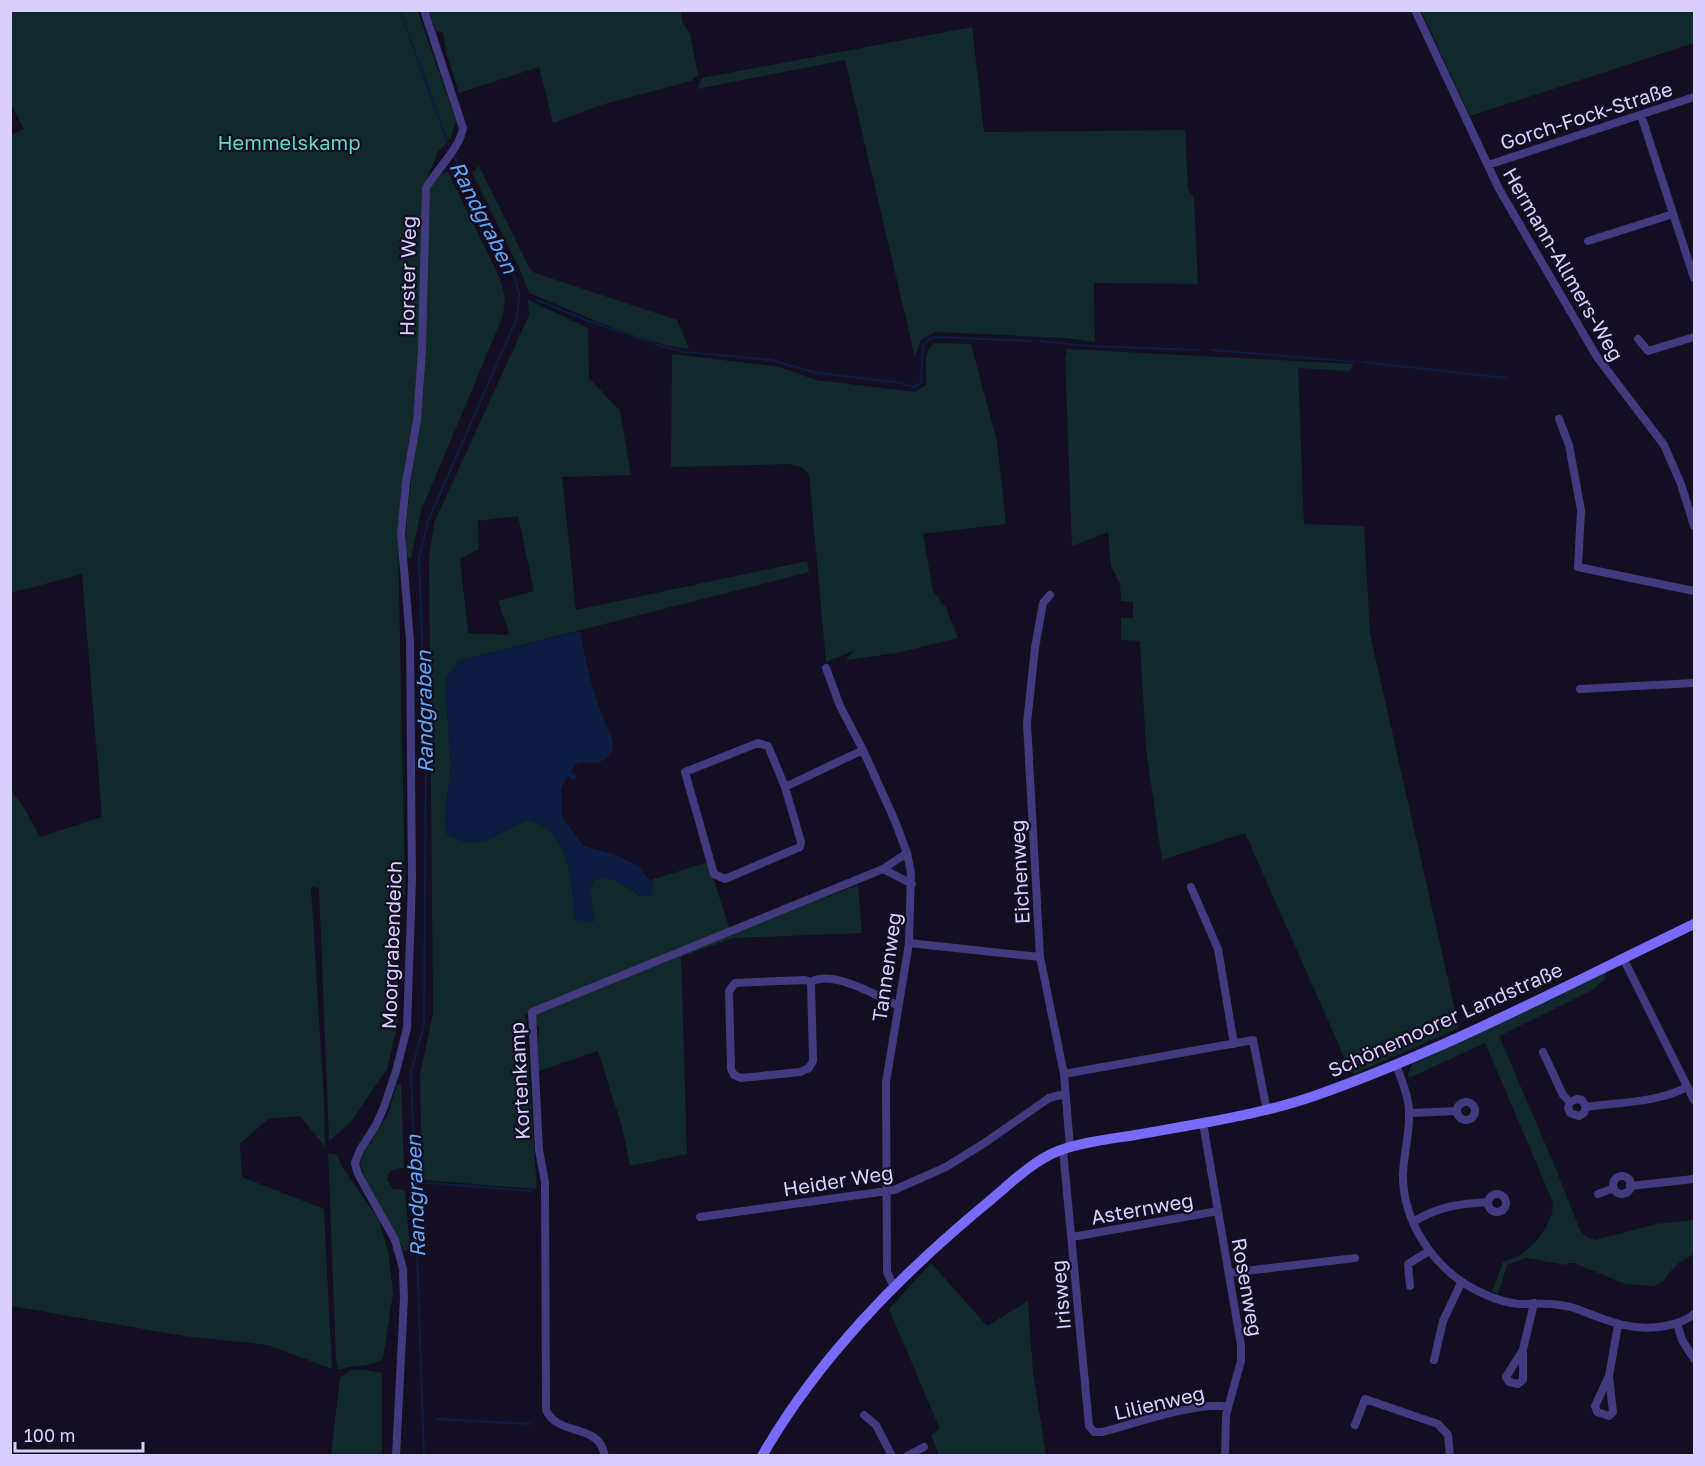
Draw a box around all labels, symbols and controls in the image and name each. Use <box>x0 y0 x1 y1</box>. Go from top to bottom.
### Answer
street label: Gorch-Fock-Straße <box>1497 76 1675 154</box>
park label: Hemmelskamp <box>217 130 361 154</box>
water label: Randgraben <box>445 157 524 278</box>
street label: Hermann-Allmers-Weg <box>1499 163 1629 365</box>
street label: Horster Weg <box>394 216 420 336</box>
water label: Randgraben <box>410 649 438 773</box>
street label: Eichenweg <box>1004 819 1034 925</box>
street label: Moorgrabendeich <box>376 860 406 1030</box>
street label: Tannenweg <box>866 911 906 1023</box>
street label: Schönemoorer Landstraße <box>1324 956 1566 1082</box>
street label: Kortenkamp <box>504 1021 534 1141</box>
water label: Randgraben <box>400 1133 430 1258</box>
street label: Heider Weg <box>781 1159 895 1201</box>
street label: Asternweg <box>1089 1187 1195 1229</box>
street label: Rosenweg <box>1228 1236 1268 1338</box>
street label: Irisweg <box>1045 1259 1075 1331</box>
street label: Lilienweg <box>1111 1380 1207 1424</box>
scale bar <box>15 1415 142 1453</box>
text: 100 m <box>24 1424 75 1446</box>

